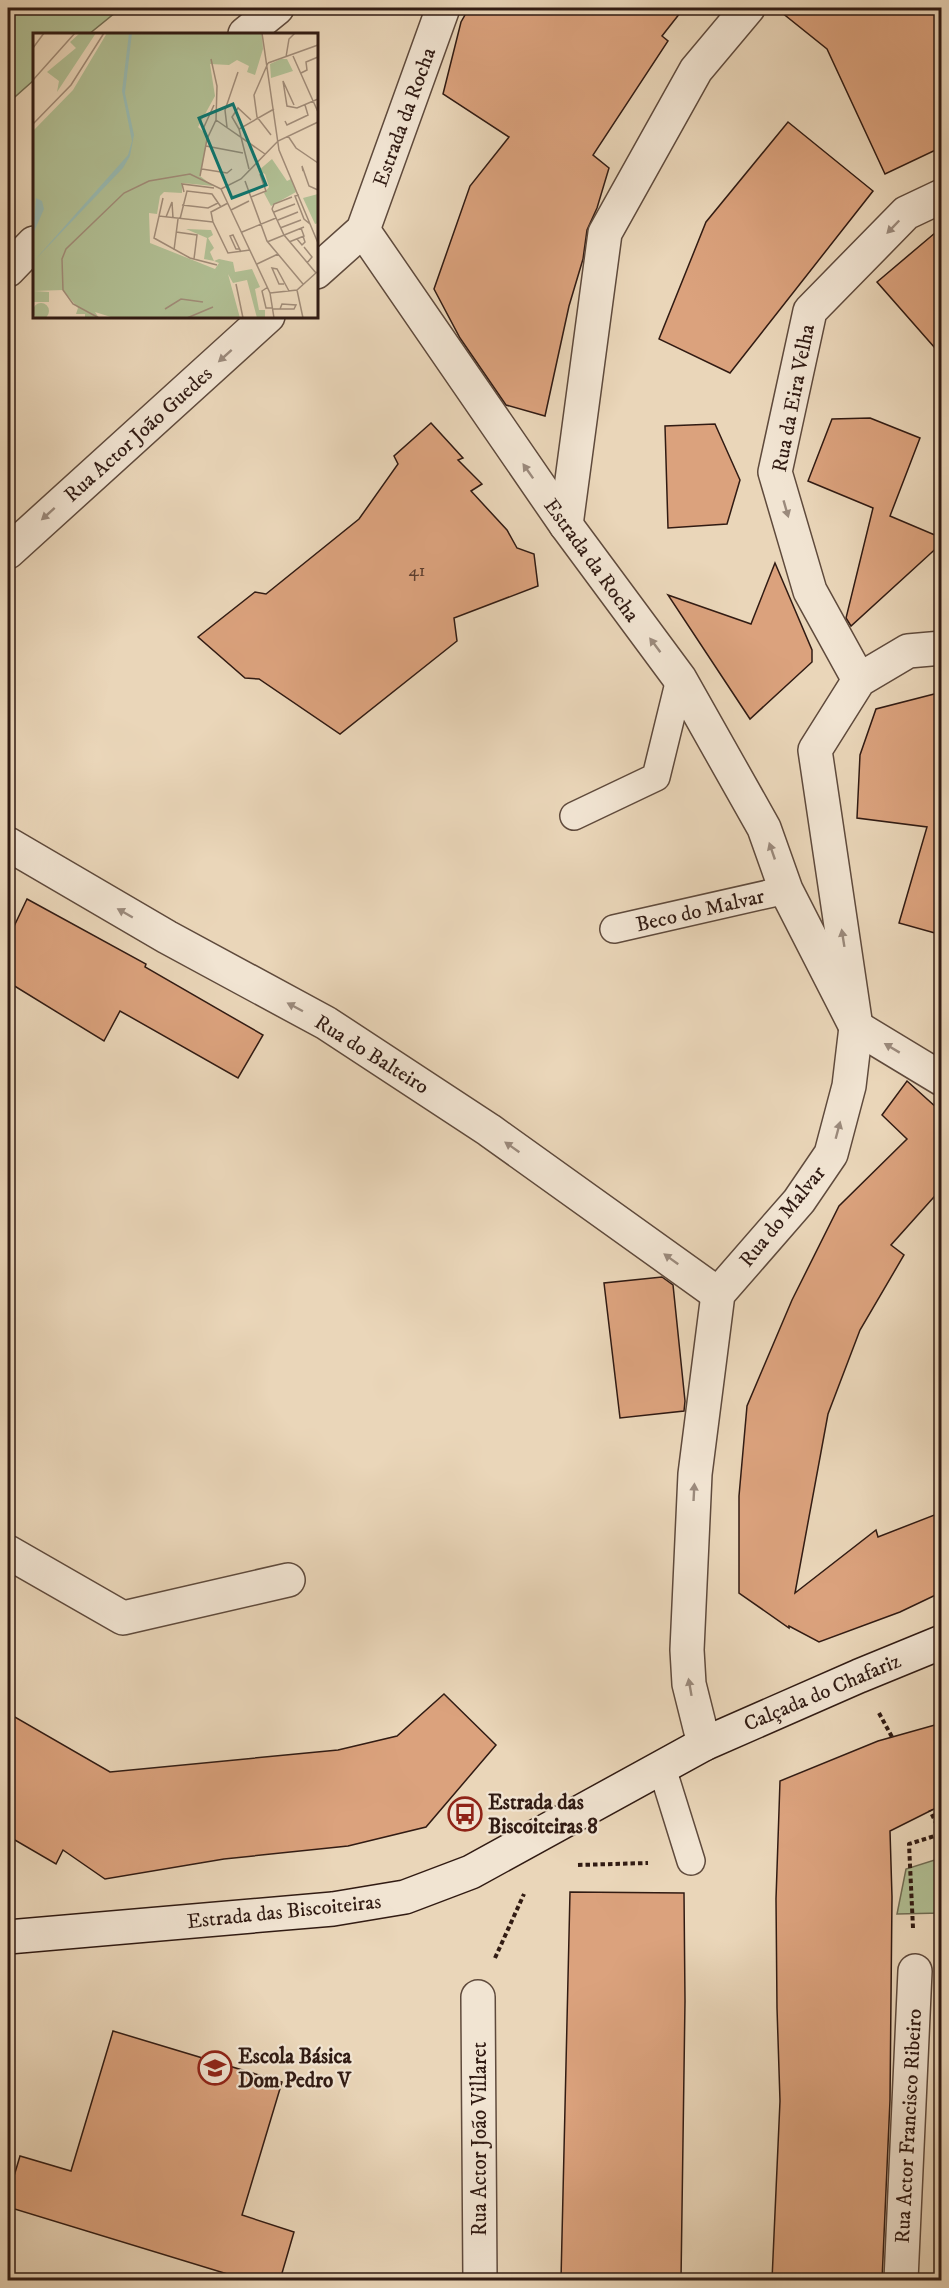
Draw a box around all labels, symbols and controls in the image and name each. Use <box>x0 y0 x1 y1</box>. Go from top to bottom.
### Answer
inset map <box>33 33 318 318</box>
street label: Estrada da Rocha <box>368 44 442 190</box>
one-way arrow <box>886 219 900 233</box>
street label: Rua da Eira Velha <box>767 322 821 474</box>
one-way arrow <box>217 349 232 363</box>
street label: Rua Actor João Guedes <box>59 361 218 508</box>
one-way arrow <box>522 463 534 479</box>
street label: Estrada da Rocha <box>538 494 645 627</box>
one-way arrow <box>781 500 791 518</box>
one-way arrow <box>41 507 56 520</box>
house number: 41 <box>409 560 425 582</box>
one-way arrow <box>649 638 661 654</box>
one-way arrow <box>767 841 777 859</box>
street label: Beco do Malvar <box>633 884 767 938</box>
one-way arrow <box>117 907 133 918</box>
one-way arrow <box>838 928 847 947</box>
one-way arrow <box>287 1002 304 1012</box>
street label: Rua do Balteiro <box>309 1009 433 1100</box>
one-way arrow <box>884 1043 900 1054</box>
one-way arrow <box>833 1120 843 1139</box>
one-way arrow <box>504 1141 520 1153</box>
street label: Rua do Malvar <box>734 1161 832 1273</box>
one-way arrow <box>664 1253 680 1265</box>
one-way arrow <box>689 1483 698 1502</box>
street label: Calçada do Chafariz <box>740 1648 905 1738</box>
one-way arrow <box>686 1677 695 1696</box>
place label: Estrada das Biscoiteiras 8 <box>488 1790 598 1840</box>
bus stop icon: Estrada das Biscoiteiras 8 <box>447 1796 483 1832</box>
street label: Estrada das Biscoiteiras <box>186 1889 382 1935</box>
street label: Rua Actor Francisco Ribeiro <box>890 2008 928 2244</box>
street label: Rua Actor João Villaret <box>467 2042 493 2236</box>
place label: Escola Básica Dom Pedro V <box>238 2044 353 2094</box>
school or university icon: Escola Básica Dom Pedro V <box>197 2050 233 2086</box>

